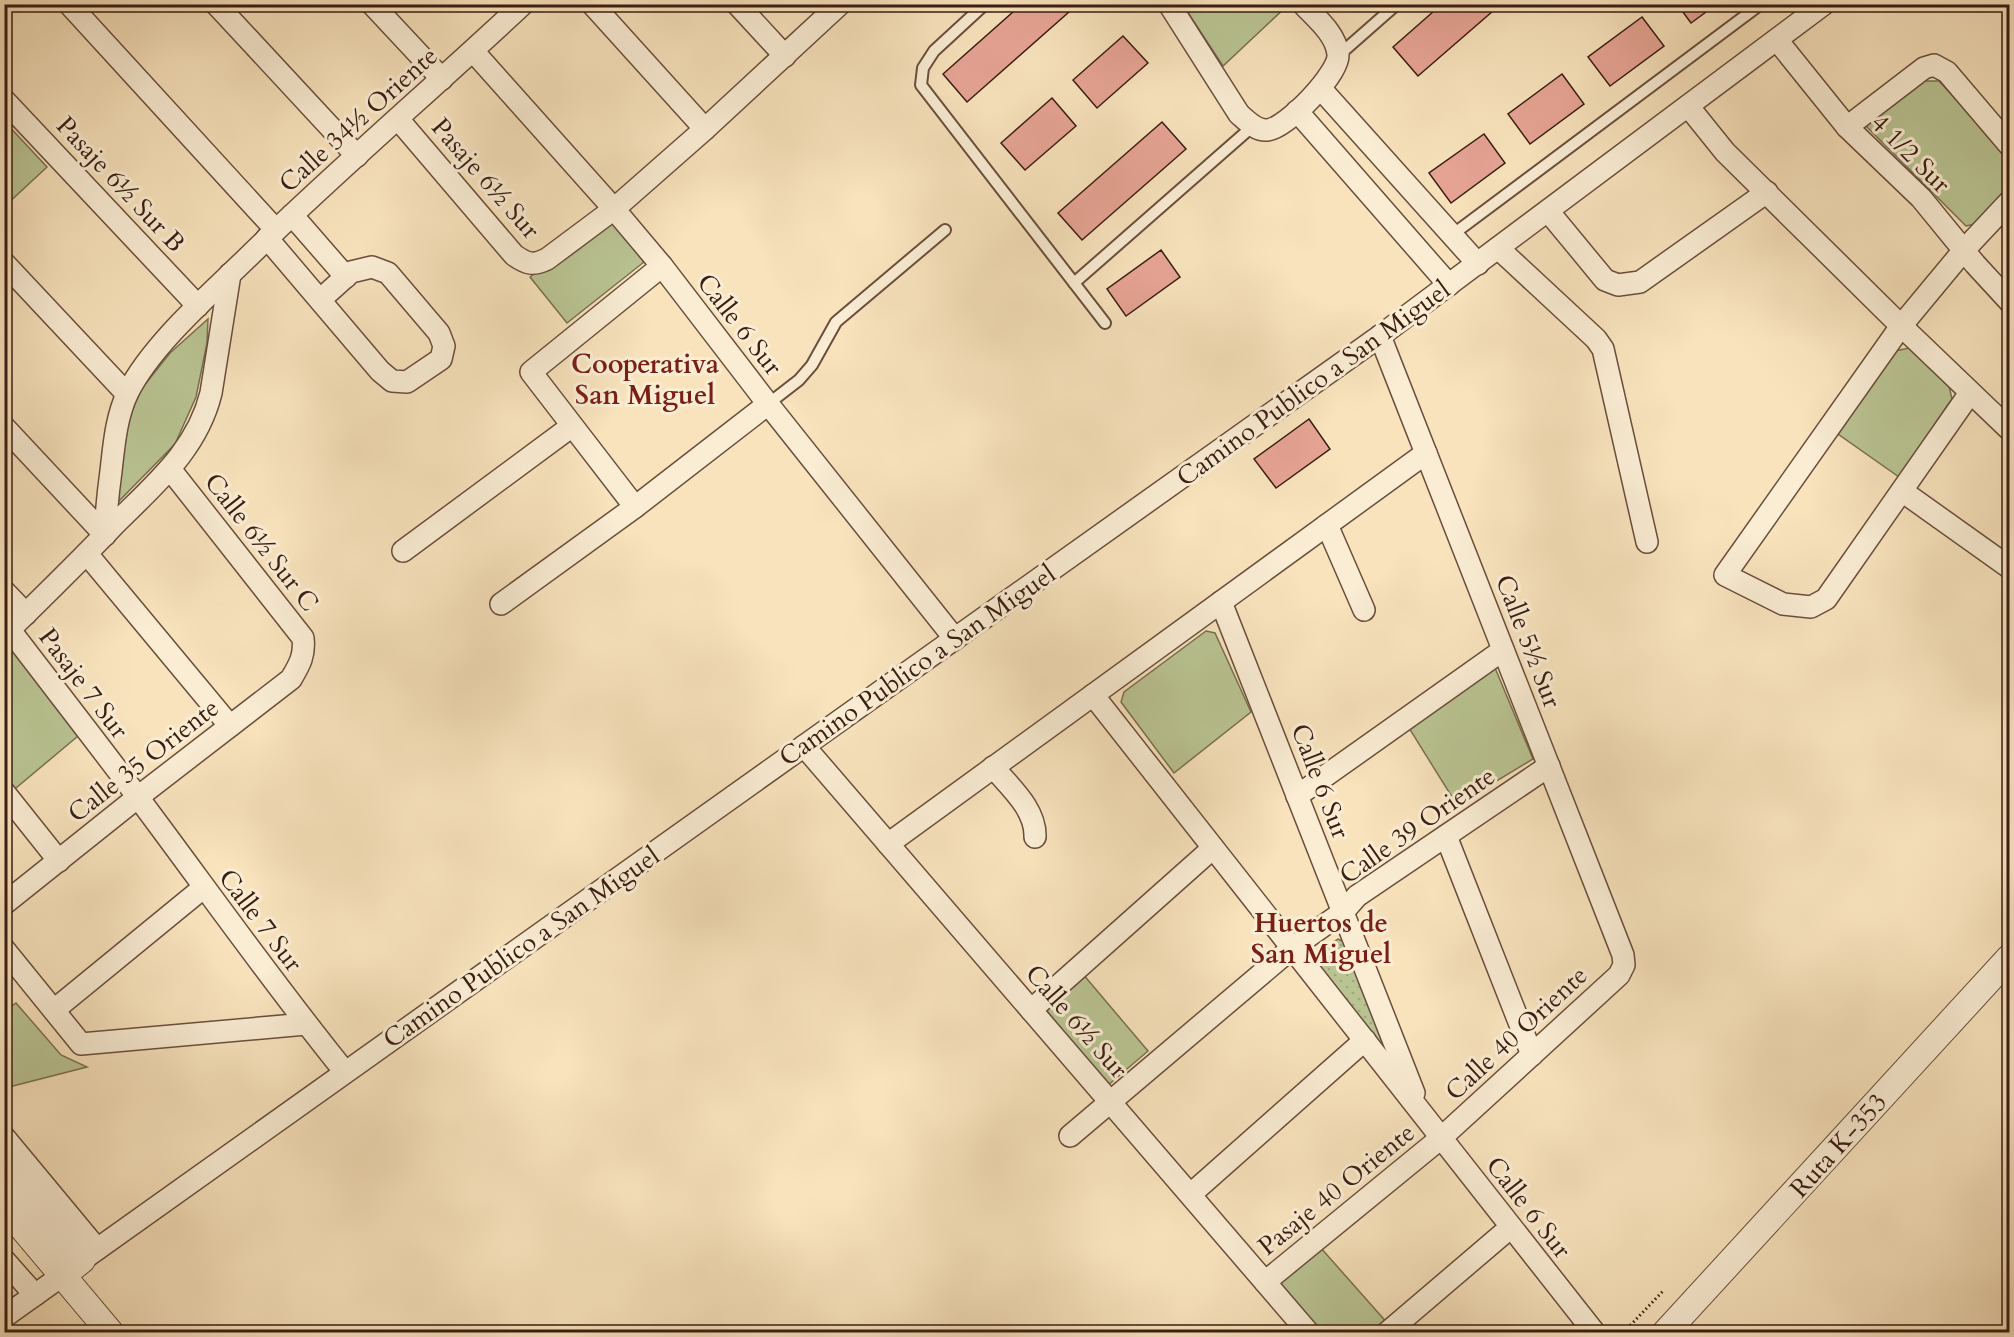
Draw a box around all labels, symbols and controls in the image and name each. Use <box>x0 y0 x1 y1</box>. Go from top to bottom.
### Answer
street label: Calle 34½ Oriente <box>271 39 445 200</box>
street label: 4 1/2 Sur <box>1863 106 1958 201</box>
street label: Pasaje 6½ Sur B <box>48 109 193 260</box>
street label: Pasaje 6½ Sur <box>423 110 548 247</box>
street label: Calle 6 Sur <box>689 266 791 383</box>
street label: Camino Publico a San Miguel <box>1170 272 1457 495</box>
district label: Cooperativa San Miguel <box>571 346 720 414</box>
street label: Calle 6½ Sur C <box>196 466 327 619</box>
street label: Camino Publico a San Miguel <box>772 556 1063 774</box>
street label: Calle 5½ Sur <box>1487 570 1570 713</box>
street label: Pasaje 7 Sur <box>31 621 137 746</box>
street label: Calle 35 Oriente <box>61 690 226 830</box>
street label: Calle 6 Sur <box>1283 719 1359 844</box>
street label: Calle 39 Oriente <box>1332 759 1502 892</box>
street label: Camino Publico a San Miguel <box>376 838 667 1056</box>
street label: Calle 7 Sur <box>210 862 311 979</box>
district label: Huertos de San Miguel <box>1251 905 1391 973</box>
street label: Calle 6½ Sur <box>1018 957 1136 1086</box>
street label: Calle 40 Oriente <box>1438 958 1595 1108</box>
street label: Ruta K-353 <box>1782 1085 1895 1205</box>
street label: Pasaje 40 Oriente <box>1251 1115 1422 1263</box>
street label: Calle 6 Sur <box>1478 1149 1580 1266</box>

